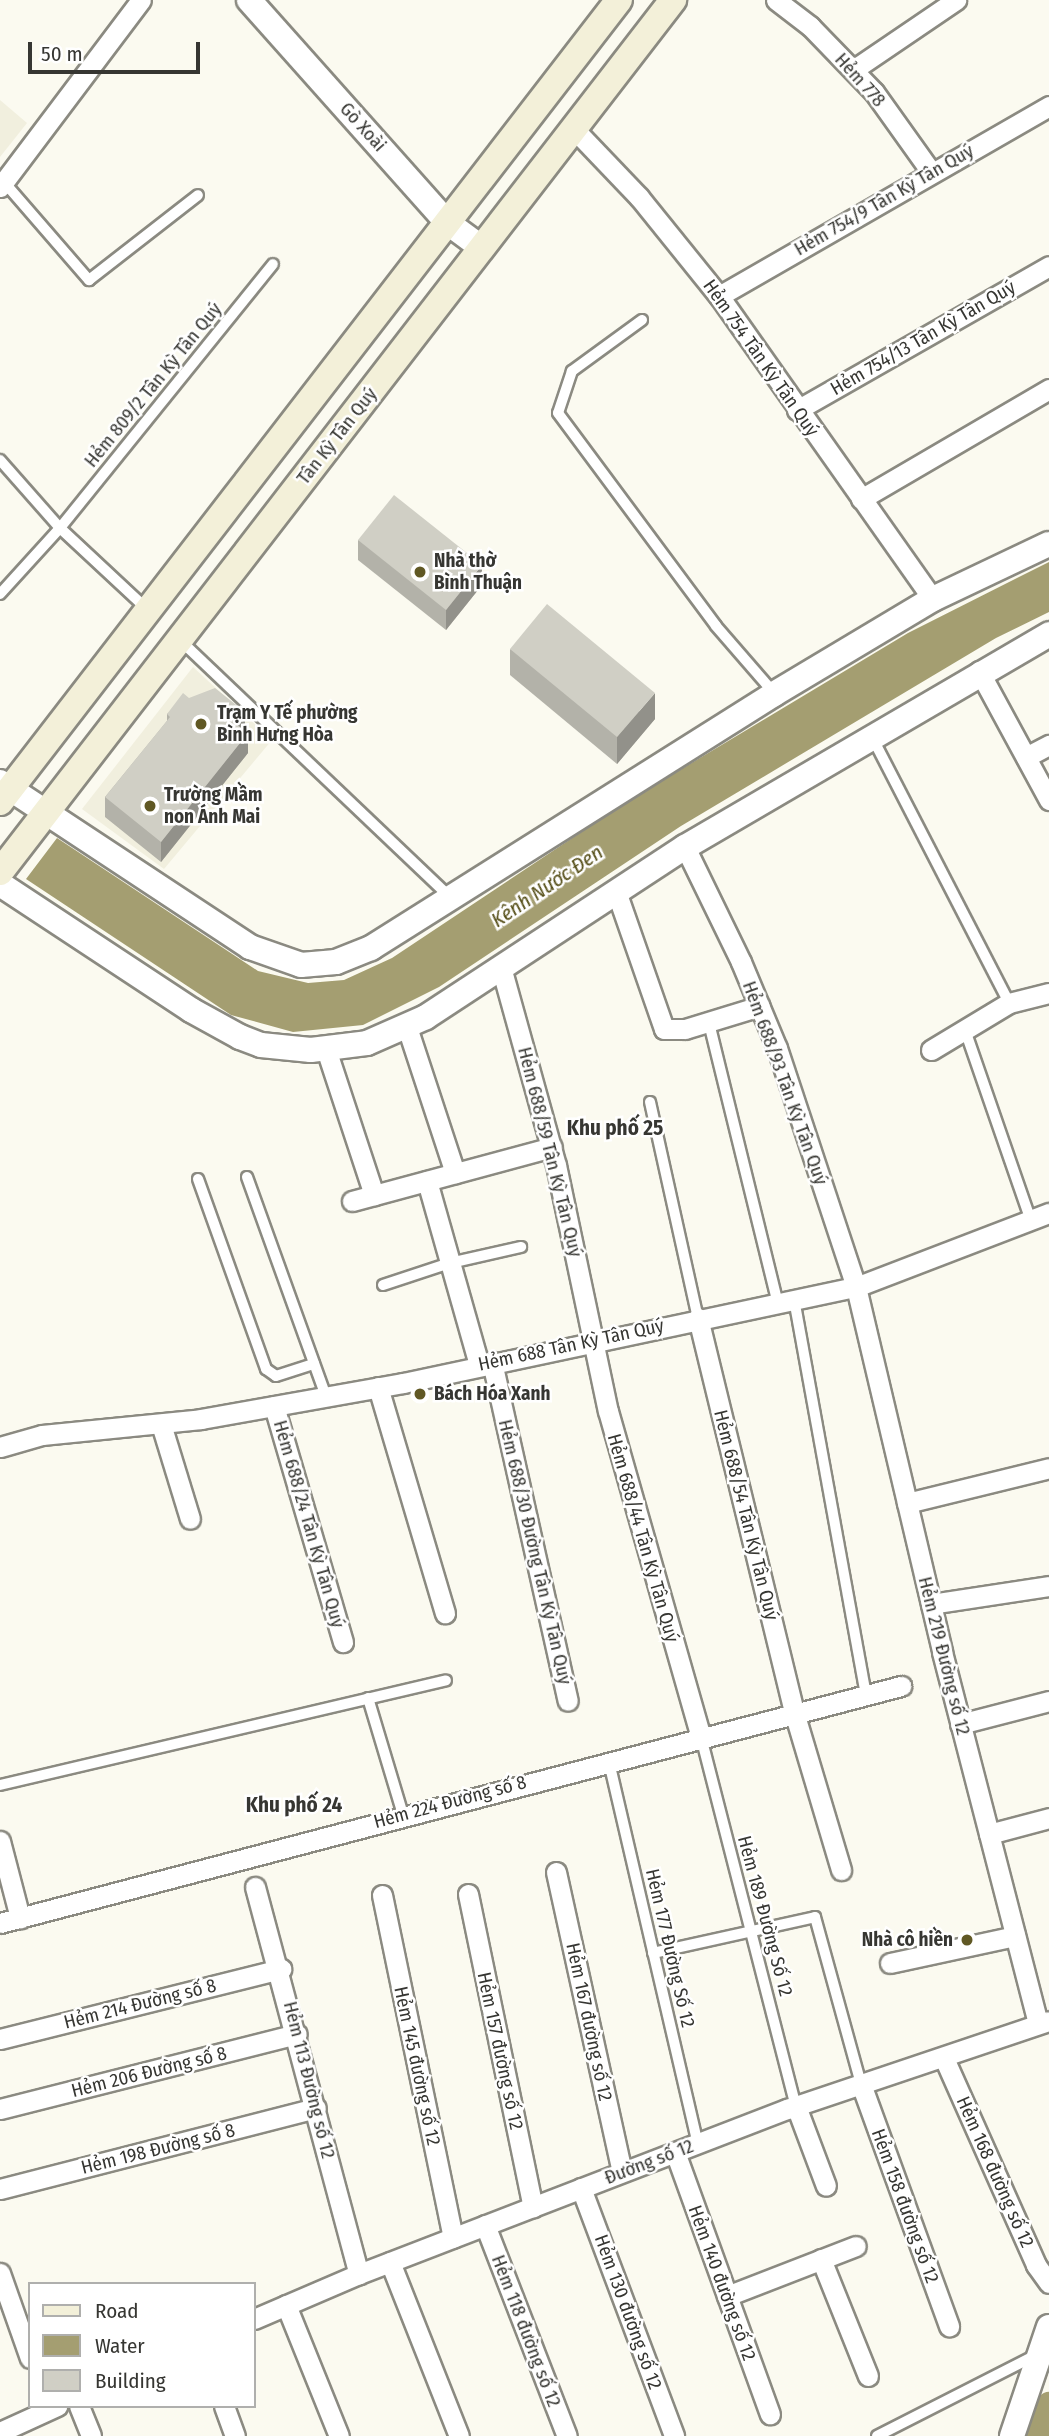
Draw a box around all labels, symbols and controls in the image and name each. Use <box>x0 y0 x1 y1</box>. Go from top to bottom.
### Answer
scale bar <box>32 28 203 72</box>
text: 50 m <box>41 41 83 67</box>
street label: Hẻm 778 <box>830 48 890 112</box>
street label: Gò Xoài <box>335 98 391 156</box>
street label: Hẻm 754/9 Tân Kỳ Tân Quý <box>790 139 978 261</box>
street label: Hẻm 754 Tân Kỳ Tân Quý <box>698 275 824 441</box>
street label: Hẻm 754/13 Tân Kỳ Tân Quý <box>827 276 1019 400</box>
street label: Hẻm 809/2 Tân Kỳ Tân Quý <box>80 298 226 472</box>
street label: Tân Kỳ Tân Quý <box>292 383 382 489</box>
place label: Nhà thờ Bình Thuận <box>434 550 522 594</box>
marker: Nhà thờ Bình Thuận <box>412 564 428 580</box>
place label: Trạm Y Tế phường Bình Hưng Hòa <box>217 702 358 746</box>
marker: Trạm Y Tế phường Bình Hưng Hòa <box>191 714 211 734</box>
place label: Trường Mầm non Ánh Mai <box>164 784 262 828</box>
marker: Trường Mầm non Ánh Mai <box>142 798 158 814</box>
water label: Kênh Nước Đen <box>486 839 608 933</box>
street label: Hẻm 688/93 Tân Kỳ Tân Quý <box>738 978 832 1188</box>
street label: Hẻm 688/59 Tân Kỳ Tân Quý <box>513 1045 587 1259</box>
district label: Khu phố 25 <box>567 1115 663 1141</box>
street label: Hẻm 688 Tân Kỳ Tân Quý <box>476 1314 666 1376</box>
place label: Bách Hóa Xanh <box>434 1383 550 1405</box>
marker: Bách Hóa Xanh <box>412 1386 428 1402</box>
street label: Hẻm 688/54 Tân Kỳ Tân Quý <box>709 1408 783 1622</box>
street label: Hẻm 688/30 Đường Tân Kỳ Tân Quý <box>493 1417 577 1687</box>
street label: Hẻm 688/24 Tân Kỳ Tân Quý <box>268 1418 350 1630</box>
street label: Hẻm 688/44 Tân Kỳ Tân Quý <box>602 1431 684 1645</box>
street label: Hẻm 219 Đường số 12 <box>913 1574 975 1738</box>
street label: Hẻm 224 Đường số 8 <box>371 1771 529 1833</box>
district label: Khu phố 24 <box>246 1792 342 1818</box>
street label: Hẻm 189 Đường Số 12 <box>733 1833 797 1999</box>
street label: Hẻm 177 Đường Số 12 <box>641 1866 699 2030</box>
place label: Nhà cô hiền <box>862 1929 953 1951</box>
marker: Nhà cô hiền <box>959 1932 975 1948</box>
street label: Hẻm 167 đường số 12 <box>561 1941 617 2103</box>
street label: Hẻm 157 đường số 12 <box>472 1970 528 2132</box>
street label: Hẻm 214 Đường số 8 <box>61 1974 219 2034</box>
street label: Hẻm 145 đường số 12 <box>389 1984 445 2148</box>
street label: Hẻm 113 Đường số 12 <box>278 1999 340 2161</box>
street label: Hẻm 206 Đường số 8 <box>69 2042 229 2102</box>
street label: Hẻm 168 đường số 12 <box>951 2093 1039 2251</box>
street label: Hẻm 198 Đường số 8 <box>79 2119 237 2179</box>
street label: Hẻm 158 đường số 12 <box>866 2126 944 2286</box>
street label: Đường số 12 <box>601 2135 697 2189</box>
street label: Hẻm 140 đường số 12 <box>683 2202 761 2364</box>
street label: Hẻm 130 đường số 12 <box>589 2232 667 2392</box>
street label: Hẻm 118 đường số 12 <box>487 2252 565 2410</box>
legend <box>28 2282 256 2408</box>
text: Road <box>95 2298 139 2324</box>
text: Water <box>95 2333 145 2359</box>
text: Building <box>95 2368 166 2394</box>

